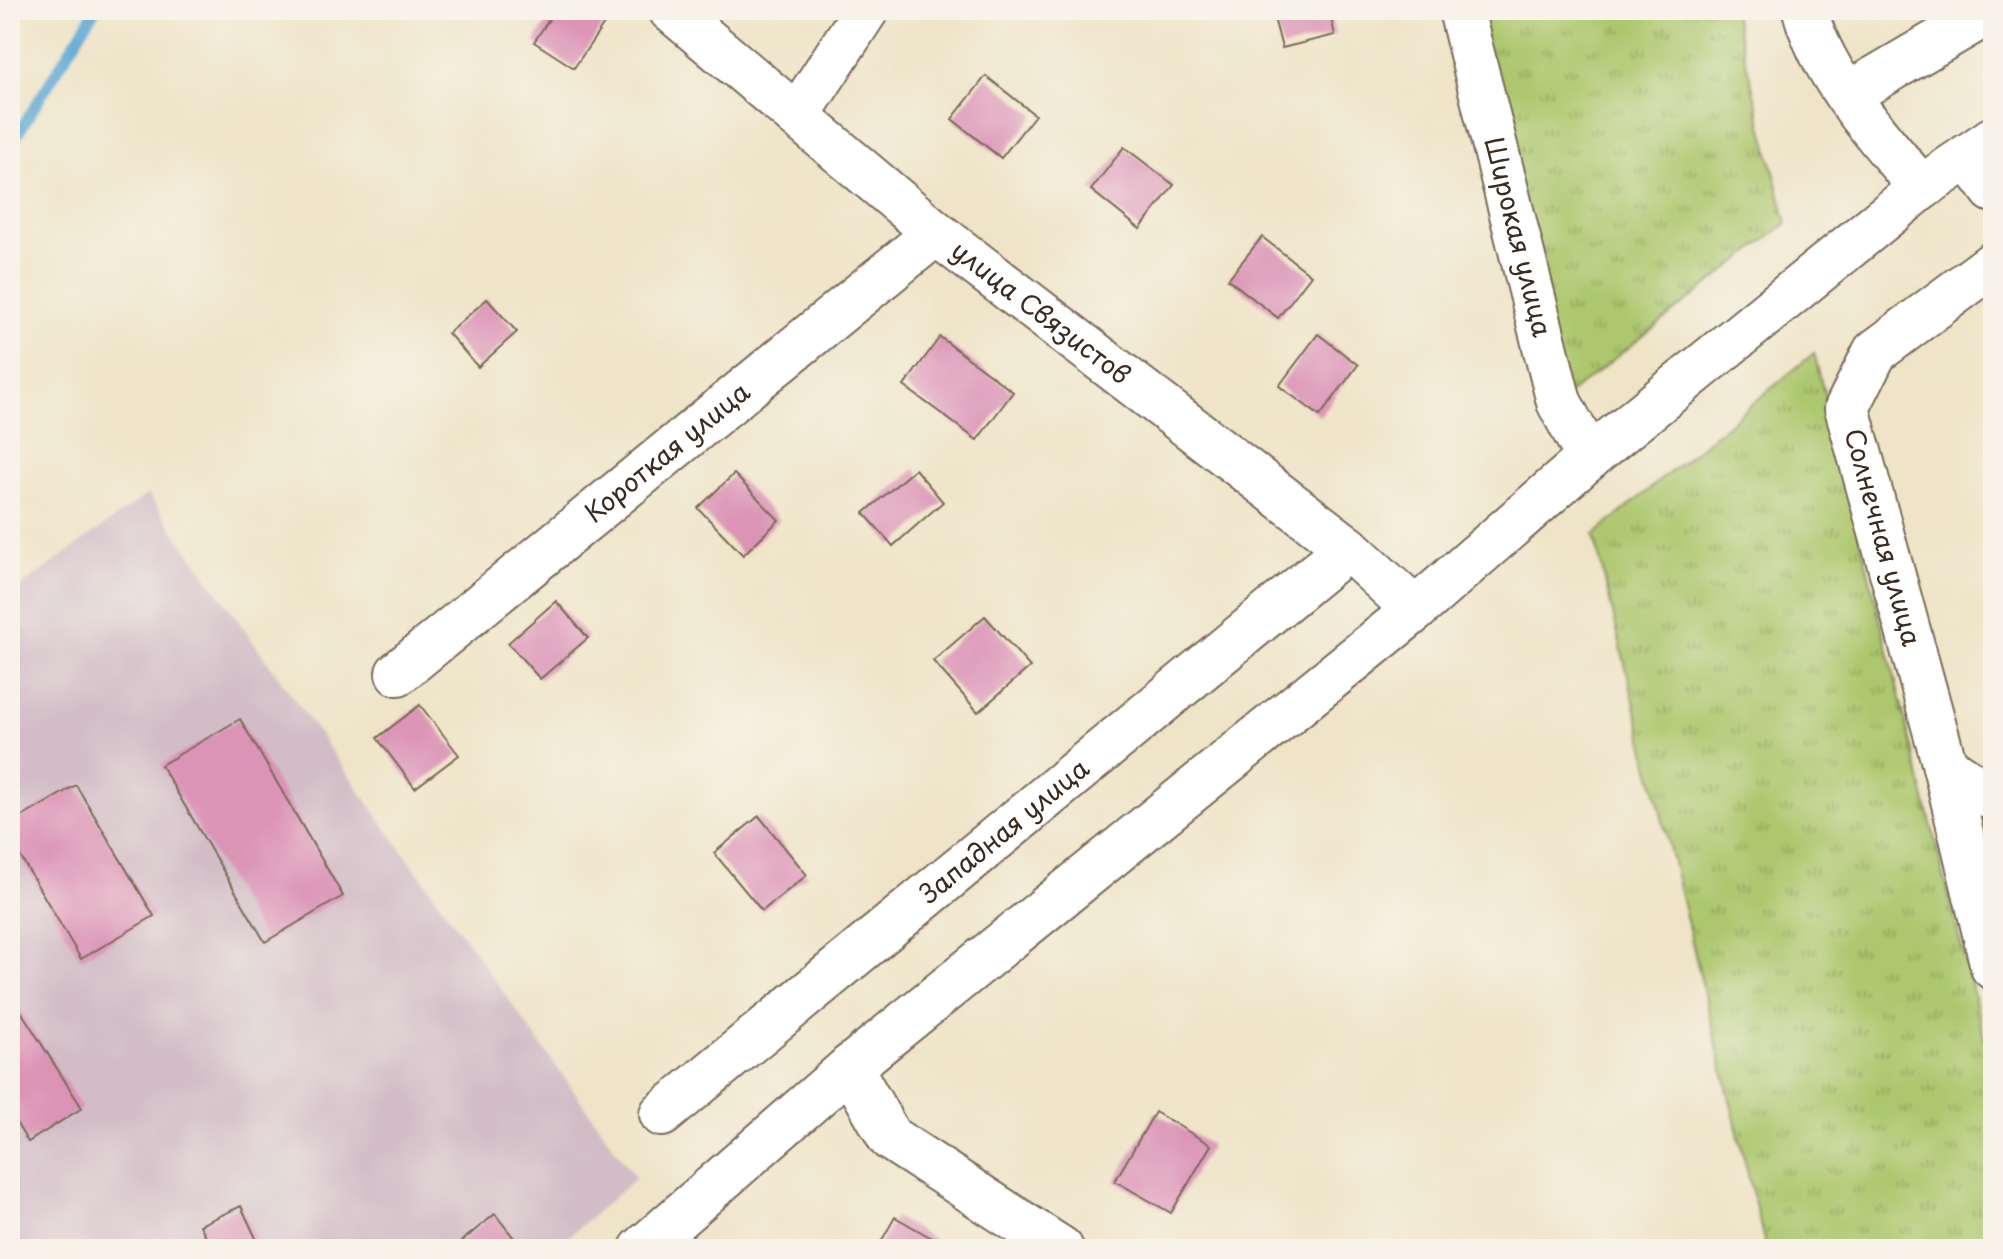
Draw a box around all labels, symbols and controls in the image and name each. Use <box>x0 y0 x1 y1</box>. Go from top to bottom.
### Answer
street label: Широкая улица <box>1475 133 1563 341</box>
street label: улица Связистов <box>944 230 1139 393</box>
street label: Короткая улица <box>575 371 758 531</box>
street label: Солнечная улица <box>1836 424 1932 651</box>
street label: Западная улица <box>910 748 1097 912</box>

